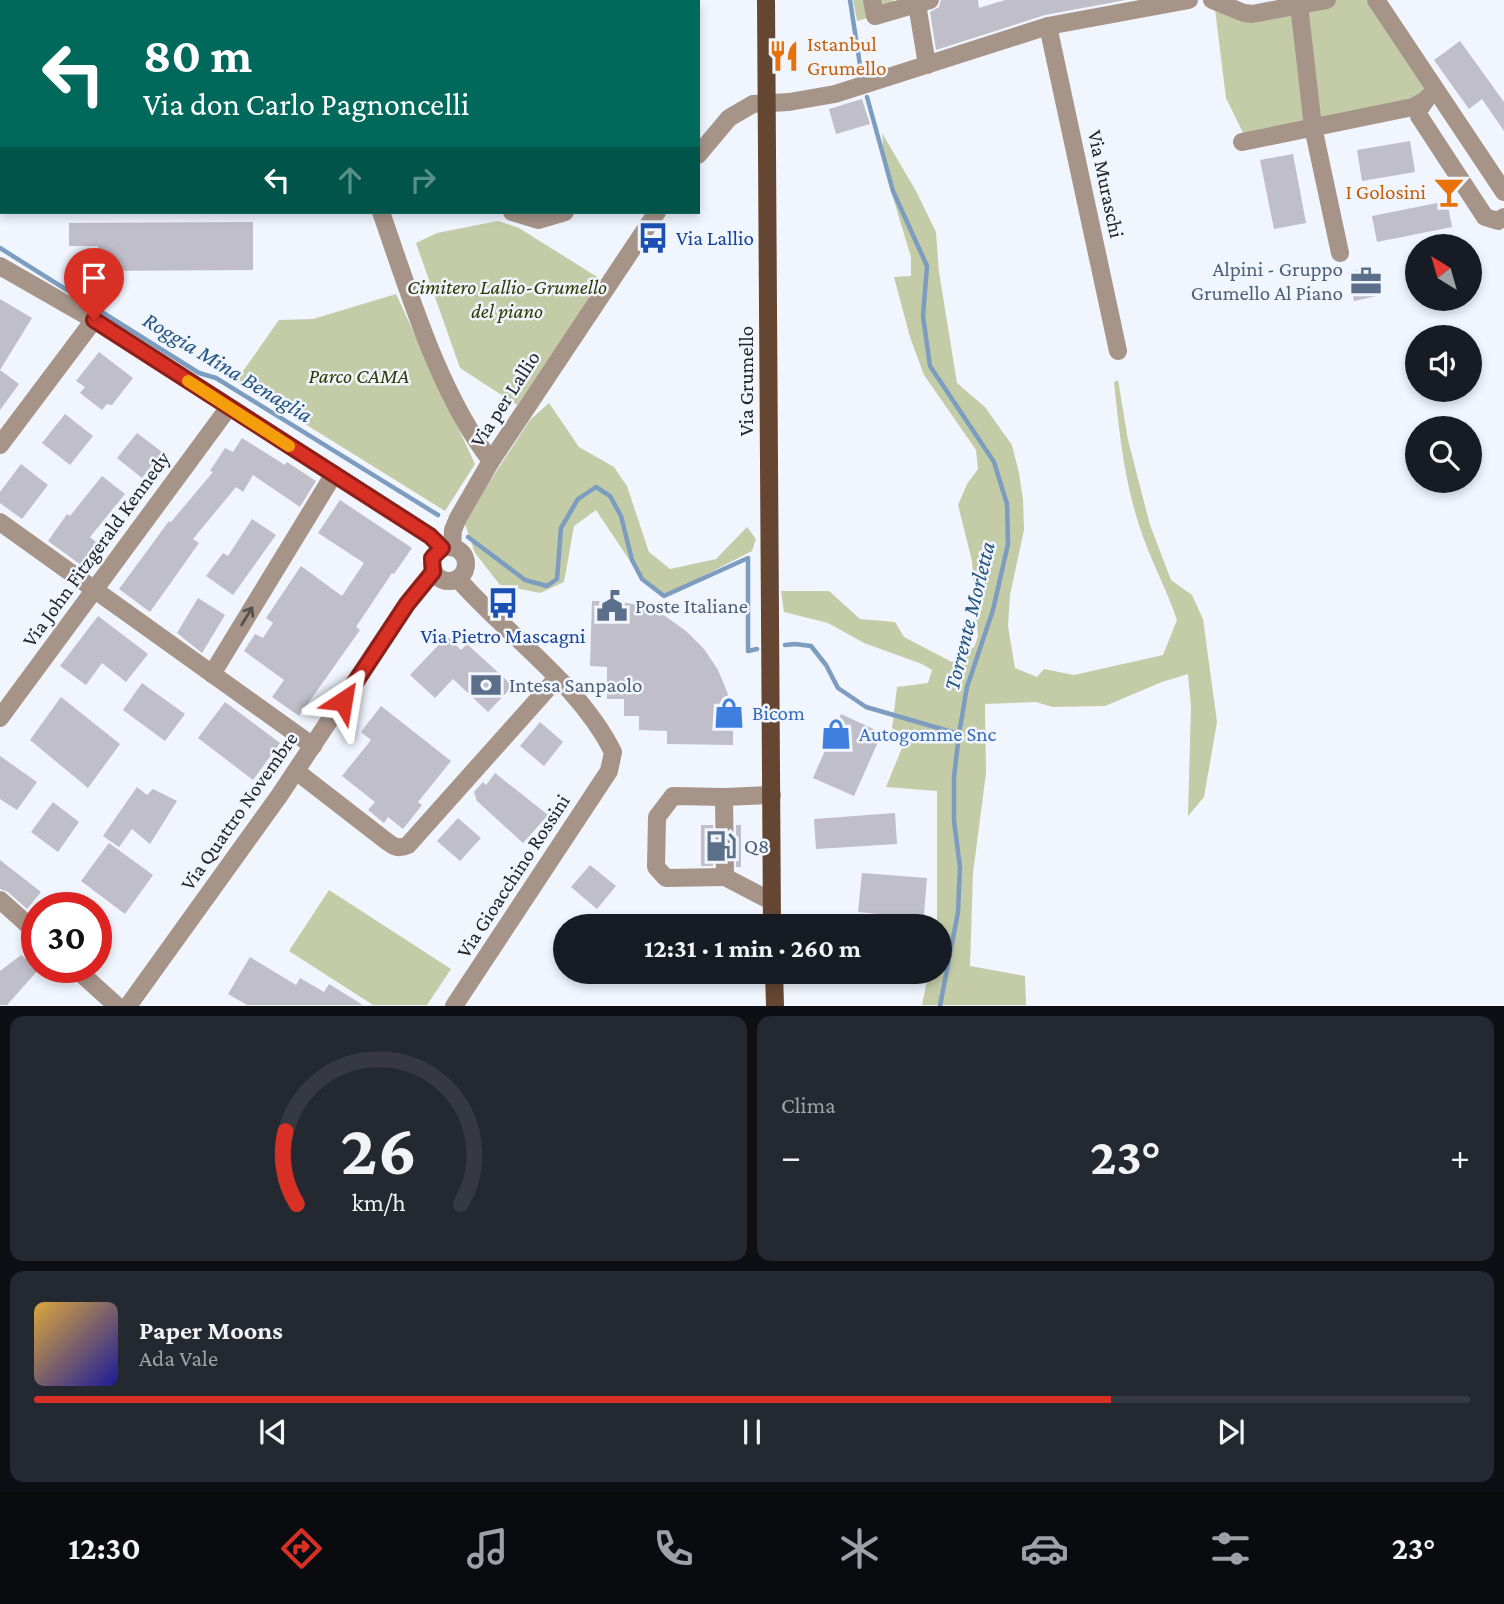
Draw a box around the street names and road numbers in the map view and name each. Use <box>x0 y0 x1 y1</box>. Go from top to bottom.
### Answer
street label: Via Muraschi <box>1083 128 1129 241</box>
street label: Via Grumello <box>734 326 758 436</box>
street label: Via per Lallio <box>465 347 545 451</box>
street label: Via John Fitzgerald Kennedy <box>17 446 175 651</box>
street label: Via Quattro Novembre <box>175 727 303 895</box>
street label: Via Gioacchino Rossini <box>451 789 575 962</box>

